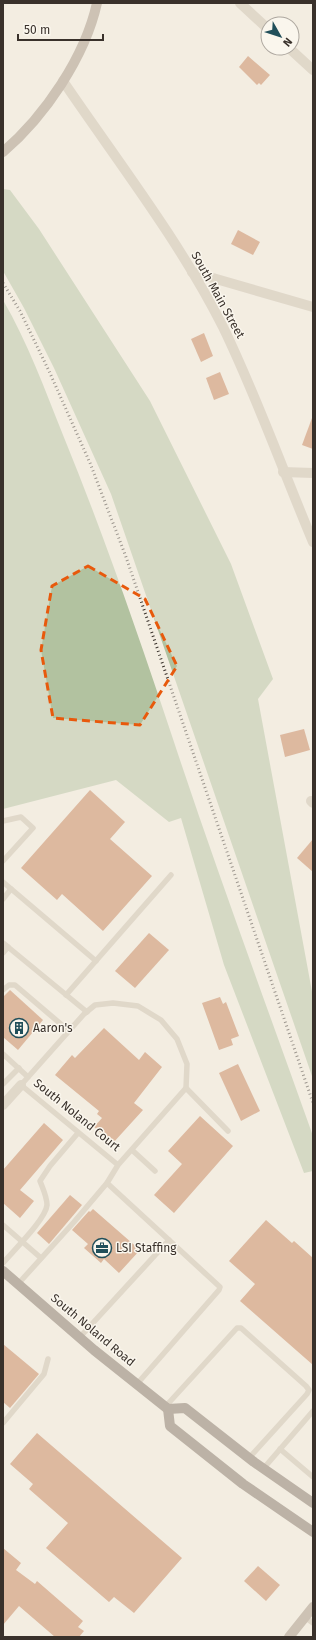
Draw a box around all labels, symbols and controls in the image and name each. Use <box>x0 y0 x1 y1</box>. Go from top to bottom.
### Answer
scale bar <box>18 16 103 42</box>
north arrow <box>260 16 300 56</box>
text: 50 m <box>24 23 50 37</box>
text: N <box>280 35 295 49</box>
street label: South Main Street <box>188 249 248 341</box>
building icon: Aaron's <box>8 1017 30 1039</box>
place label: Aaron's <box>33 1021 73 1035</box>
street label: South Noland Court <box>31 1076 124 1155</box>
office icon: LSI Staffing <box>91 1237 113 1259</box>
place label: LSI Staffing <box>116 1241 177 1255</box>
street label: South Noland Road <box>48 1291 138 1369</box>

